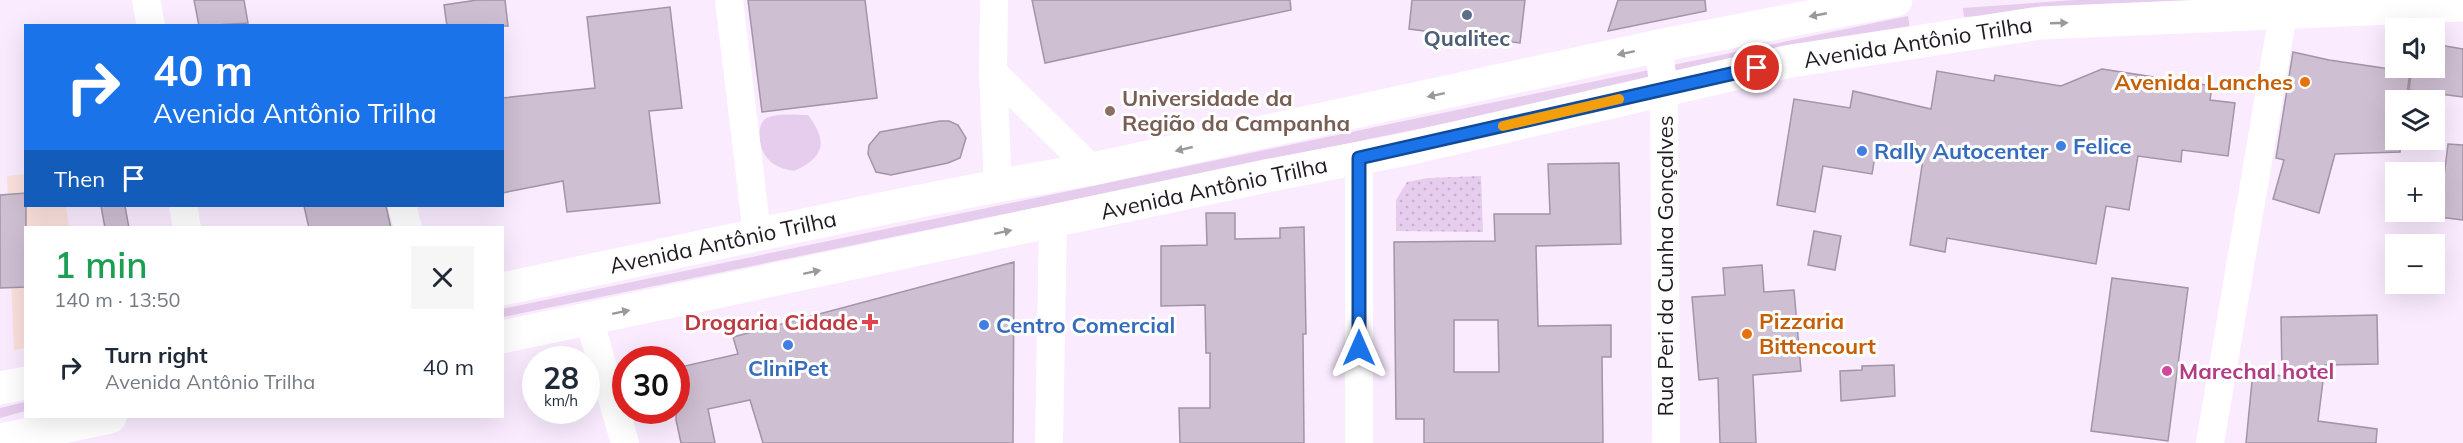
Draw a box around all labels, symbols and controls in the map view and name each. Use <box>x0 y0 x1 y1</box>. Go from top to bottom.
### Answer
marker: Qualitec <box>1460 8 1474 22</box>
street label: Avenida Antônio Trilha <box>1802 10 2034 74</box>
one-way arrow <box>1808 11 1827 20</box>
one-way arrow <box>2049 18 2068 27</box>
map controls <box>2385 18 2445 294</box>
button: sound <box>2385 18 2445 78</box>
place label: Qualitec <box>1424 24 1510 52</box>
pin <box>1731 42 1782 93</box>
text: 40 m <box>153 44 253 97</box>
icon: right <box>54 48 132 126</box>
one-way arrow <box>1617 49 1636 58</box>
icon: arrive <box>1740 51 1773 84</box>
place label: Avenida Lanches <box>2114 68 2293 96</box>
marker: Avenida Lanches <box>2298 75 2312 89</box>
place label: Universidade da Região da Campanha <box>1122 84 1350 137</box>
button: layers <box>2385 90 2445 150</box>
one-way arrow <box>1426 91 1445 100</box>
text: Avenida Antônio Trilha <box>153 96 437 130</box>
marker: Universidade da Região da Campanha <box>1103 104 1117 118</box>
street label: Rua Peri da Cunha Gonçalves <box>1651 115 1679 417</box>
place label: Felice <box>2073 132 2132 160</box>
place label: Rally Autocenter <box>1874 137 2049 165</box>
marker: Felice <box>2054 139 2068 153</box>
one-way arrow <box>1174 144 1193 154</box>
marker: Rally Autocenter <box>1855 144 1869 158</box>
street label: Avenida Antônio Trilha <box>1098 150 1330 226</box>
icon: arrive <box>117 162 150 195</box>
button: + <box>2385 162 2445 222</box>
text: Then <box>54 165 105 193</box>
street label: Avenida Antônio Trilha <box>607 204 839 280</box>
one-way arrow <box>994 226 1012 236</box>
button: − <box>2385 234 2445 294</box>
text: 1 min <box>54 242 148 287</box>
button: close <box>411 246 474 309</box>
one-way arrow <box>803 267 822 276</box>
text: 140 m · 13:50 <box>54 287 180 312</box>
one-way arrow <box>612 307 631 316</box>
place label: Pizzaria Bittencourt <box>1759 307 1876 360</box>
place label: Drogaria Cidade <box>685 308 858 336</box>
place label: Centro Comercial <box>996 311 1175 339</box>
marker: Drogaria Cidade <box>863 315 877 329</box>
position arrow <box>1327 316 1391 380</box>
marker: Centro Comercial <box>977 318 991 332</box>
marker: Pizzaria Bittencourt <box>1740 327 1754 341</box>
marker: CliniPet <box>781 338 795 352</box>
text: Turn right <box>105 341 208 369</box>
speed limit sign: 30 <box>612 346 690 424</box>
icon: right <box>54 351 87 384</box>
text: 40 m <box>423 353 474 381</box>
place label: CliniPet <box>748 354 828 382</box>
place label: Marechal hotel <box>2179 357 2334 385</box>
text: 28 <box>543 359 579 397</box>
marker: Marechal hotel <box>2160 364 2174 378</box>
text: Avenida Antônio Trilha <box>105 369 315 394</box>
text: km/h <box>544 391 578 410</box>

